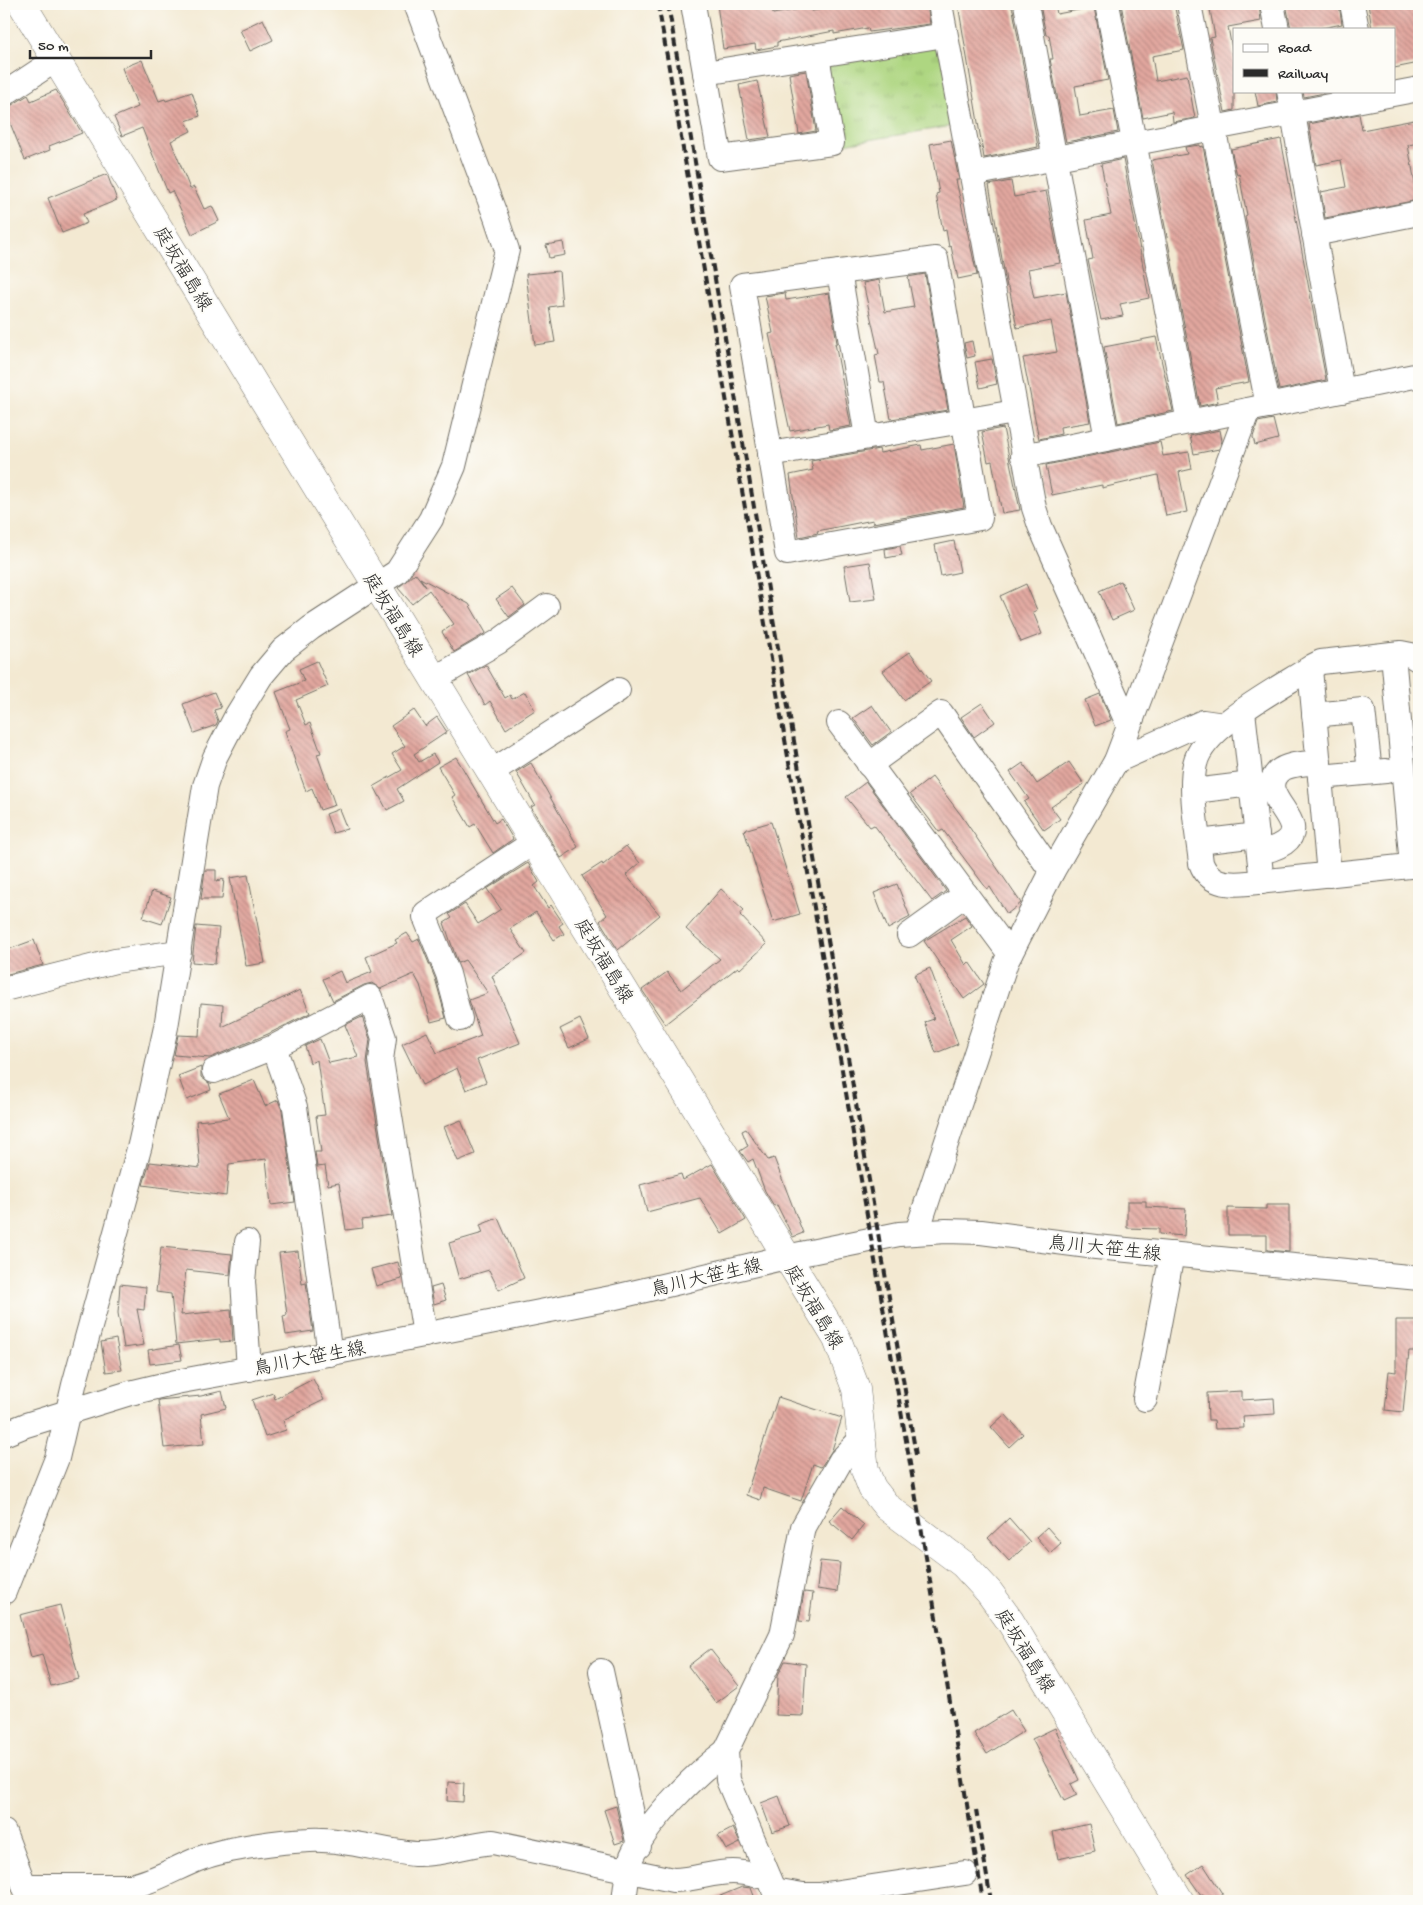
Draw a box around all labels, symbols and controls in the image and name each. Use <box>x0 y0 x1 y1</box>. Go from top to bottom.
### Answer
scale bar <box>30 28 151 60</box>
legend <box>1233 28 1396 92</box>
text: 50 m <box>38 38 69 56</box>
text: Road <box>1278 40 1312 58</box>
text: Railway <box>1278 66 1329 84</box>
street label: 庭坂福島線 <box>147 223 216 316</box>
street label: 庭坂福島線 <box>356 569 427 662</box>
street label: 庭坂福島線 <box>568 915 637 1008</box>
street label: 鳥川大笹生線 <box>1047 1232 1163 1268</box>
street label: 鳥川大笹生線 <box>648 1254 765 1303</box>
street label: 庭坂福島線 <box>778 1261 847 1354</box>
street label: 鳥川大笹生線 <box>251 1337 368 1383</box>
street label: 庭坂福島線 <box>988 1605 1059 1698</box>

